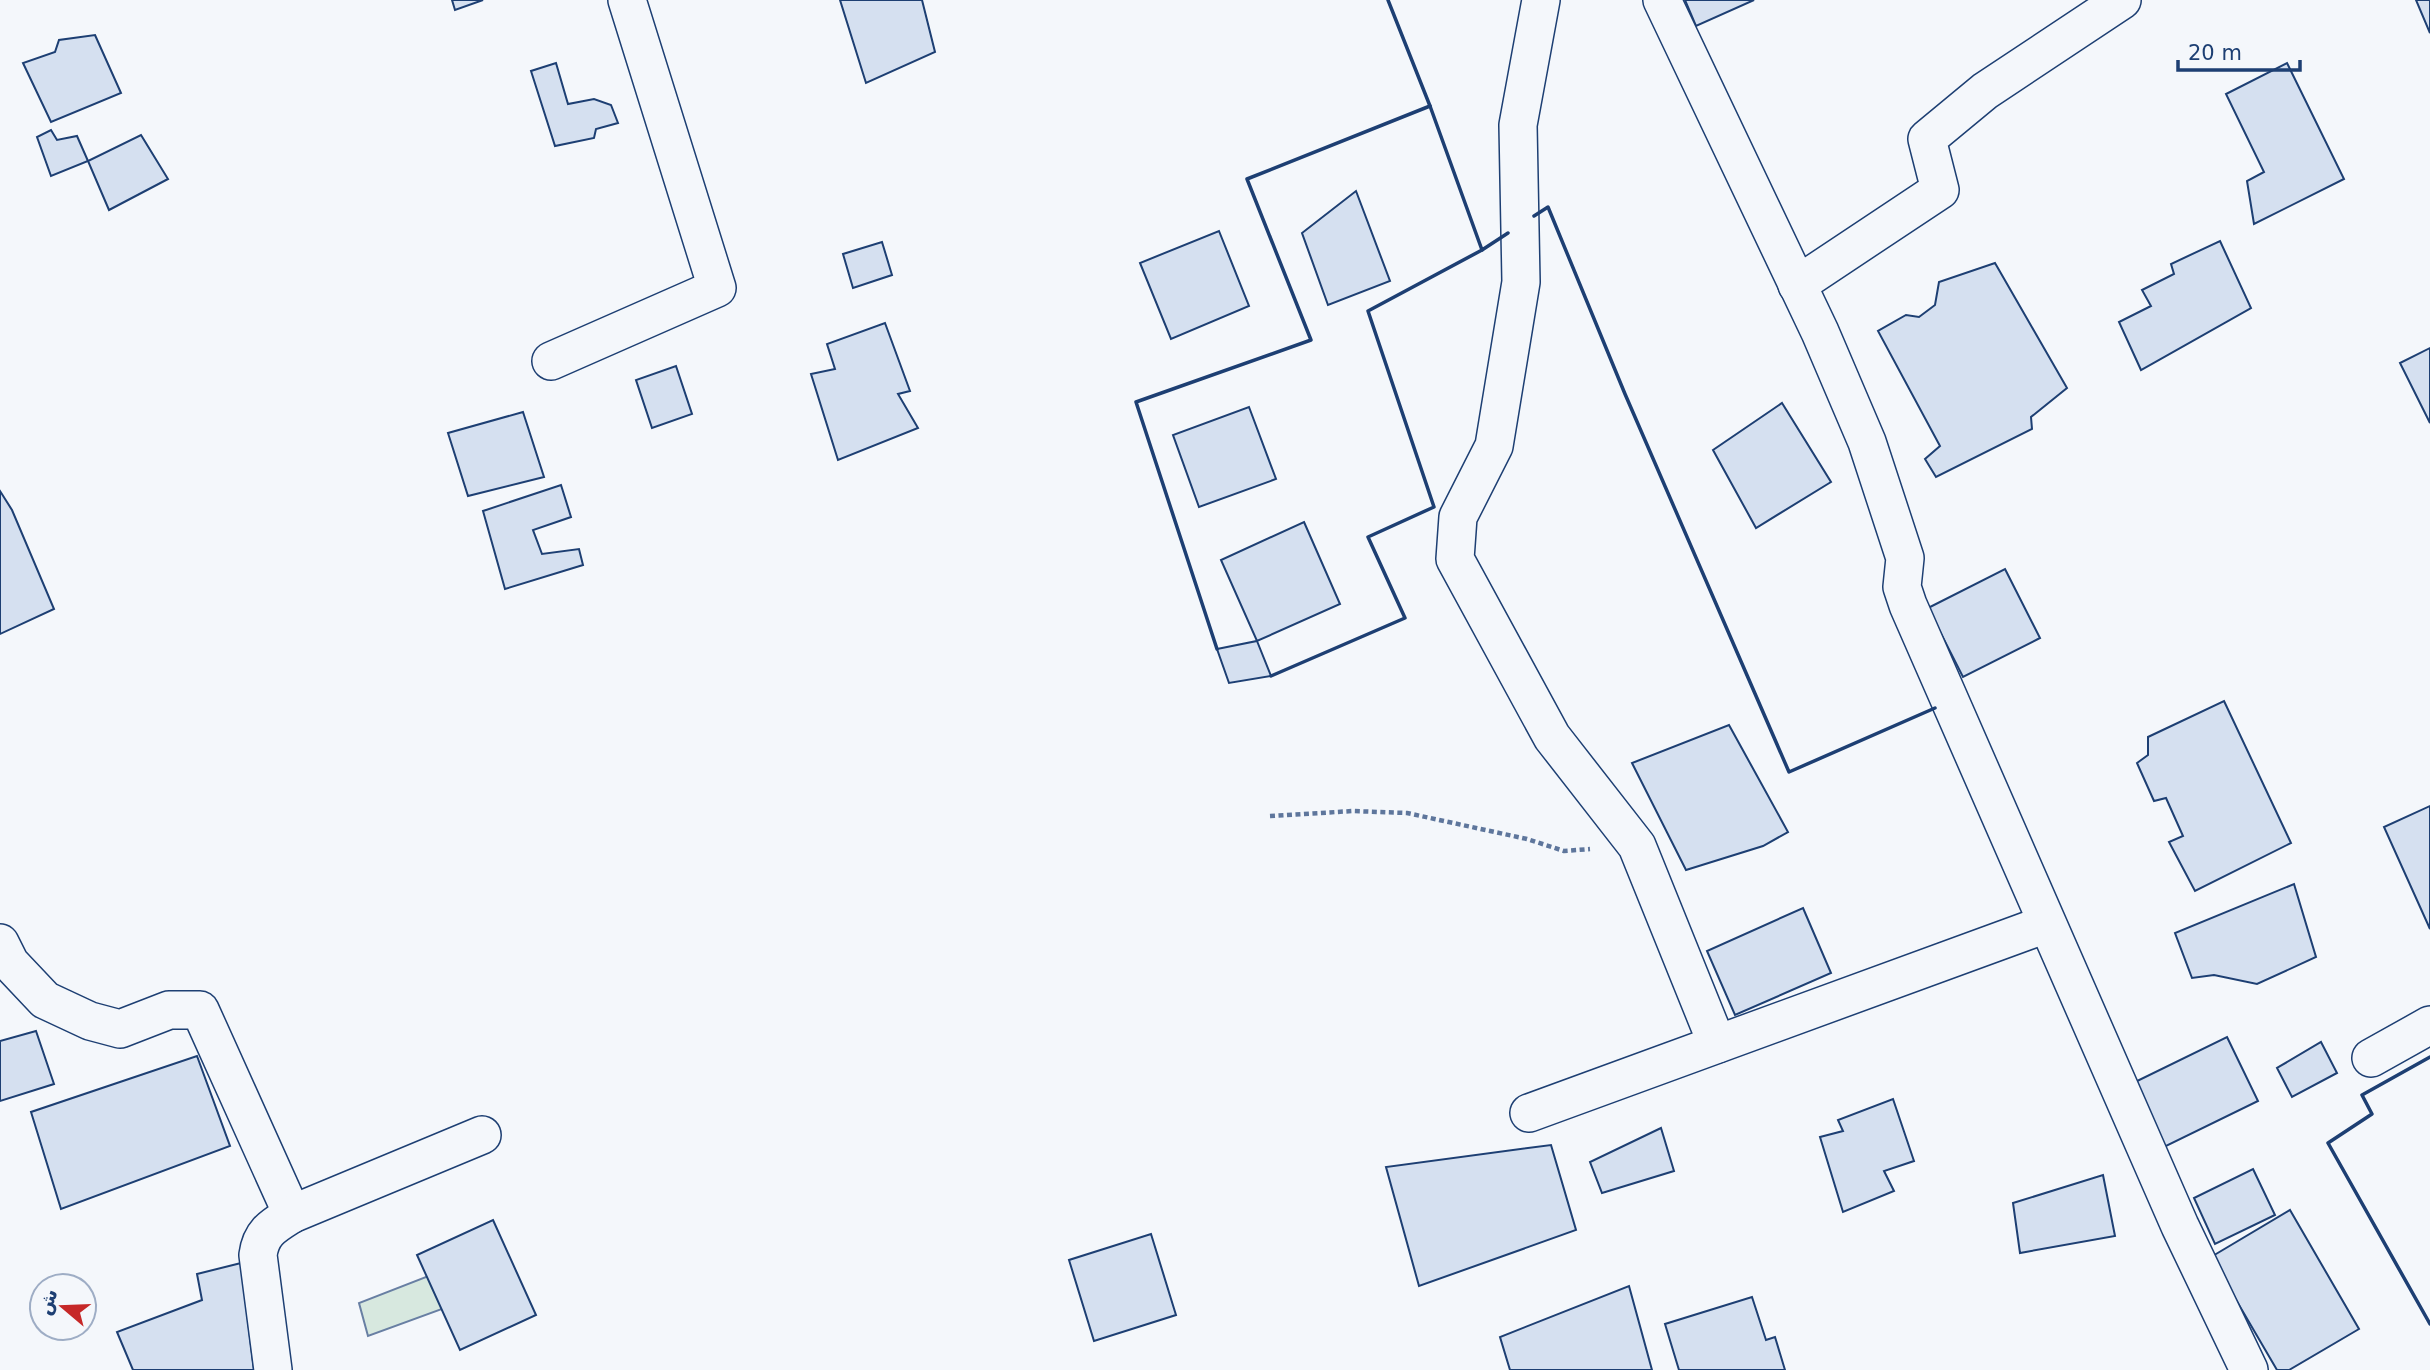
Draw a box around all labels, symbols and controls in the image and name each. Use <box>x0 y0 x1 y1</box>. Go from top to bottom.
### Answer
scale bar <box>2178 28 2300 72</box>
text: 20 m <box>2188 41 2242 65</box>
north arrow <box>28 1272 98 1342</box>
text: ش <box>32 1285 63 1318</box>

